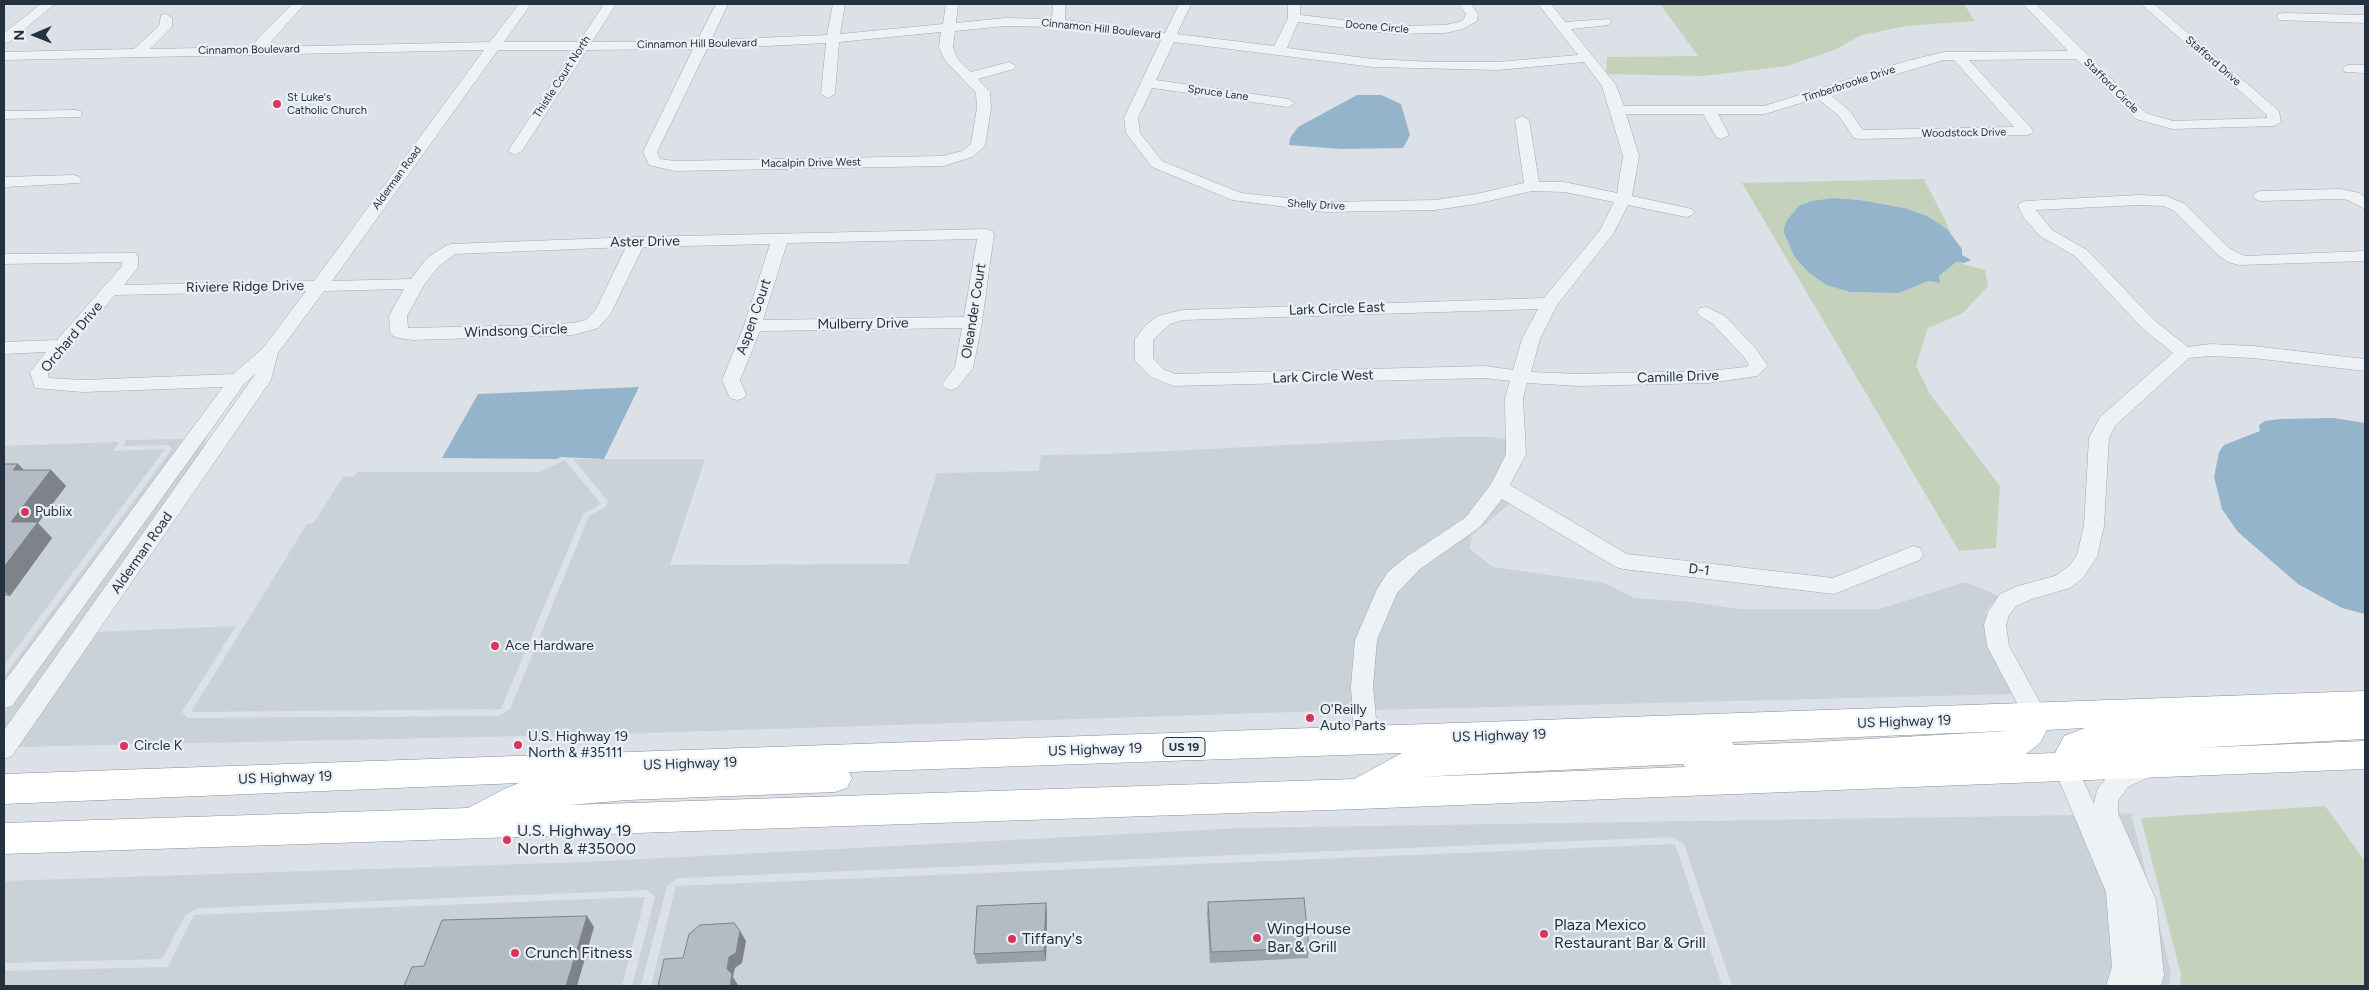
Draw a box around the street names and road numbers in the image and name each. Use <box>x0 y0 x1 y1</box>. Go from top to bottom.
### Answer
street label: Cinnamon Hill Boulevard <box>1041 16 1161 42</box>
street label: Doone Circle <box>1345 18 1409 36</box>
street label: Stafford Drive <box>2183 33 2243 89</box>
street label: Thistle Court North <box>531 34 593 120</box>
street label: Cinnamon Hill Boulevard <box>637 36 757 52</box>
street label: Cinnamon Boulevard <box>198 43 300 57</box>
street label: Stafford Circle <box>2081 56 2141 116</box>
street label: Timberbrooke Drive <box>1801 63 1897 105</box>
street label: Spruce Lane <box>1187 82 1249 104</box>
street label: Woodstock Drive <box>1922 126 2006 140</box>
street label: Alderman Road <box>370 144 424 212</box>
street label: Macalpin Drive West <box>761 156 861 170</box>
street label: Shelly Drive <box>1287 197 1345 213</box>
street label: Aster Drive <box>610 233 680 251</box>
street label: Oleander Court <box>958 262 990 360</box>
street label: Aspen Court <box>733 277 775 357</box>
street label: Riviere Ridge Drive <box>186 278 304 296</box>
street label: Orchard Drive <box>38 298 106 376</box>
street label: Lark Circle East <box>1288 299 1386 319</box>
street label: Mulberry Drive <box>817 315 909 333</box>
street label: Windsong Circle <box>464 321 568 341</box>
street label: Lark Circle West <box>1272 367 1374 387</box>
street label: Camille Drive <box>1637 367 1719 387</box>
street label: Alderman Road <box>108 509 176 597</box>
street label: D-1 <box>1687 560 1711 580</box>
street label: US Highway 19 <box>1857 712 1951 732</box>
street label: US Highway 19 <box>1452 726 1546 746</box>
road number: US 19 <box>1163 738 1205 756</box>
street label: US Highway 19 <box>1048 740 1142 760</box>
street label: US Highway 19 <box>643 754 737 774</box>
street label: US Highway 19 <box>238 768 332 788</box>

